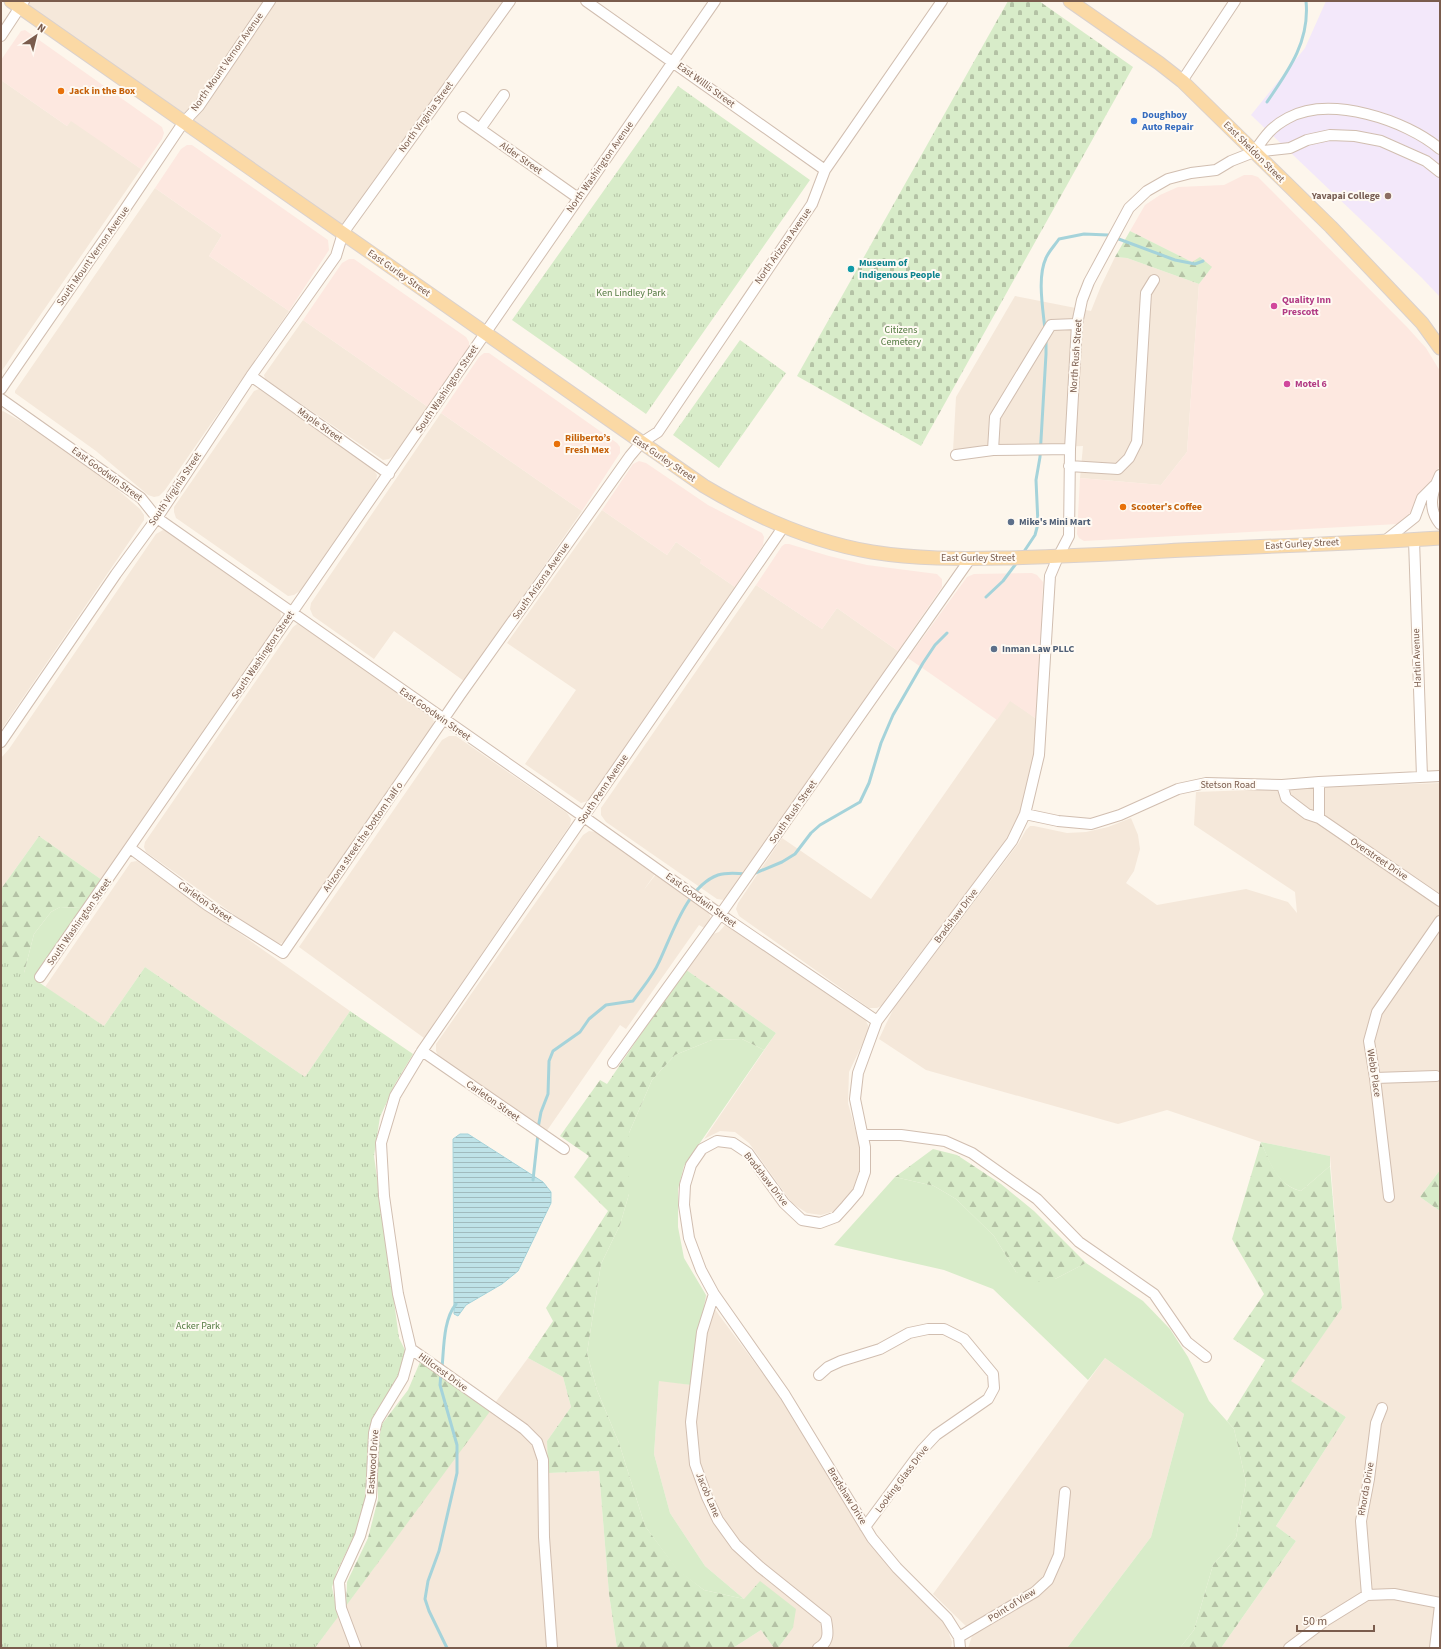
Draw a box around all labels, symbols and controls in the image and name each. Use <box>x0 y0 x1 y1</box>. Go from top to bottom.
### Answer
street label: North Mount Vernon Avenue <box>187 10 267 114</box>
north arrow <box>16 16 56 56</box>
text: N <box>34 20 49 36</box>
street label: East Willis Street <box>674 59 738 111</box>
street label: North Virginia Street <box>395 78 457 155</box>
place label: Jack in the Box <box>69 84 135 98</box>
marker: Jack in the Box <box>56 86 66 96</box>
place label: Doughboy Auto Repair <box>1141 108 1193 134</box>
marker: Doughboy Auto Repair <box>1129 116 1139 126</box>
street label: East Sheldon Street <box>1220 118 1288 186</box>
street label: North Washington Avenue <box>563 119 637 215</box>
street label: Alder Street <box>497 138 546 178</box>
place label: Yavapai College <box>1311 189 1380 203</box>
marker: Yavapai College <box>1383 191 1393 201</box>
street label: South Mount Vernon Avenue <box>53 203 133 309</box>
street label: North Arizona Avenue <box>751 205 815 287</box>
street label: East Gurley Street <box>365 246 434 300</box>
place label: Museum of Indigenous People <box>859 256 940 282</box>
marker: Museum of Indigenous People <box>846 264 856 274</box>
park label: Ken Lindley Park <box>596 286 666 300</box>
place label: Quality Inn Prescott <box>1282 293 1331 319</box>
marker: Quality Inn Prescott <box>1269 301 1279 311</box>
street label: North Rush Street <box>1066 318 1086 393</box>
park label: Citizens Cemetery <box>881 323 922 349</box>
street label: South Washington Street <box>412 342 482 436</box>
place label: Motel 6 <box>1295 377 1327 391</box>
marker: Motel 6 <box>1282 379 1292 389</box>
street label: Maple Street <box>295 404 346 446</box>
place label: Riliberto’s Fresh Mex <box>565 431 611 457</box>
street label: East Gurley Street <box>629 432 699 486</box>
marker: Riliberto’s Fresh Mex <box>552 439 562 449</box>
street label: East Goodwin Street <box>69 444 146 505</box>
street label: South Virginia Street <box>145 449 205 528</box>
place label: Scooter's Coffee <box>1131 500 1202 514</box>
marker: Scooter's Coffee <box>1118 502 1128 512</box>
place label: Mike's Mini Mart <box>1019 515 1091 529</box>
marker: Mike's Mini Mart <box>1006 517 1016 527</box>
street label: East Gurley Street <box>1265 535 1340 553</box>
street label: South Arizona Avenue <box>509 540 573 622</box>
street label: East Gurley Street <box>941 551 1016 565</box>
street label: South Washington Street <box>228 608 298 702</box>
street label: Hartin Avenue <box>1409 628 1425 688</box>
place label: Inman Law PLLC <box>1002 642 1074 656</box>
marker: Inman Law PLLC <box>989 644 999 654</box>
street label: East Goodwin Street <box>396 684 474 744</box>
street label: South Penn Avenue <box>575 751 632 827</box>
street label: South Rush Street <box>766 777 821 847</box>
street label: Stetson Road <box>1200 778 1256 792</box>
street label: Arizona street the bottom half o <box>320 779 406 895</box>
street label: Overstreet Drive <box>1347 834 1411 884</box>
street label: East Goodwin Street <box>663 870 740 931</box>
street label: South Washington Street <box>44 875 115 968</box>
street label: Carleton Street <box>175 878 235 926</box>
street label: Bradshaw Drive <box>931 886 981 946</box>
street label: Webb Place <box>1363 1048 1385 1098</box>
street label: Carleton Street <box>463 1077 523 1125</box>
street label: Bradshaw Drive <box>740 1149 792 1209</box>
park label: Acker Park <box>176 1319 220 1333</box>
street label: Hillcrest Drive <box>415 1349 471 1395</box>
street label: Eastwood Drive <box>364 1429 382 1495</box>
street label: Looking Glass Drive <box>872 1442 932 1516</box>
street label: Rhorda Drive <box>1354 1461 1378 1517</box>
street label: Bradshaw Drive <box>824 1465 870 1527</box>
street label: Jacob Lane <box>692 1470 724 1520</box>
street label: Point of View <box>985 1585 1039 1625</box>
scale bar <box>1297 1607 1374 1633</box>
text: 50 m <box>1303 1613 1327 1630</box>

